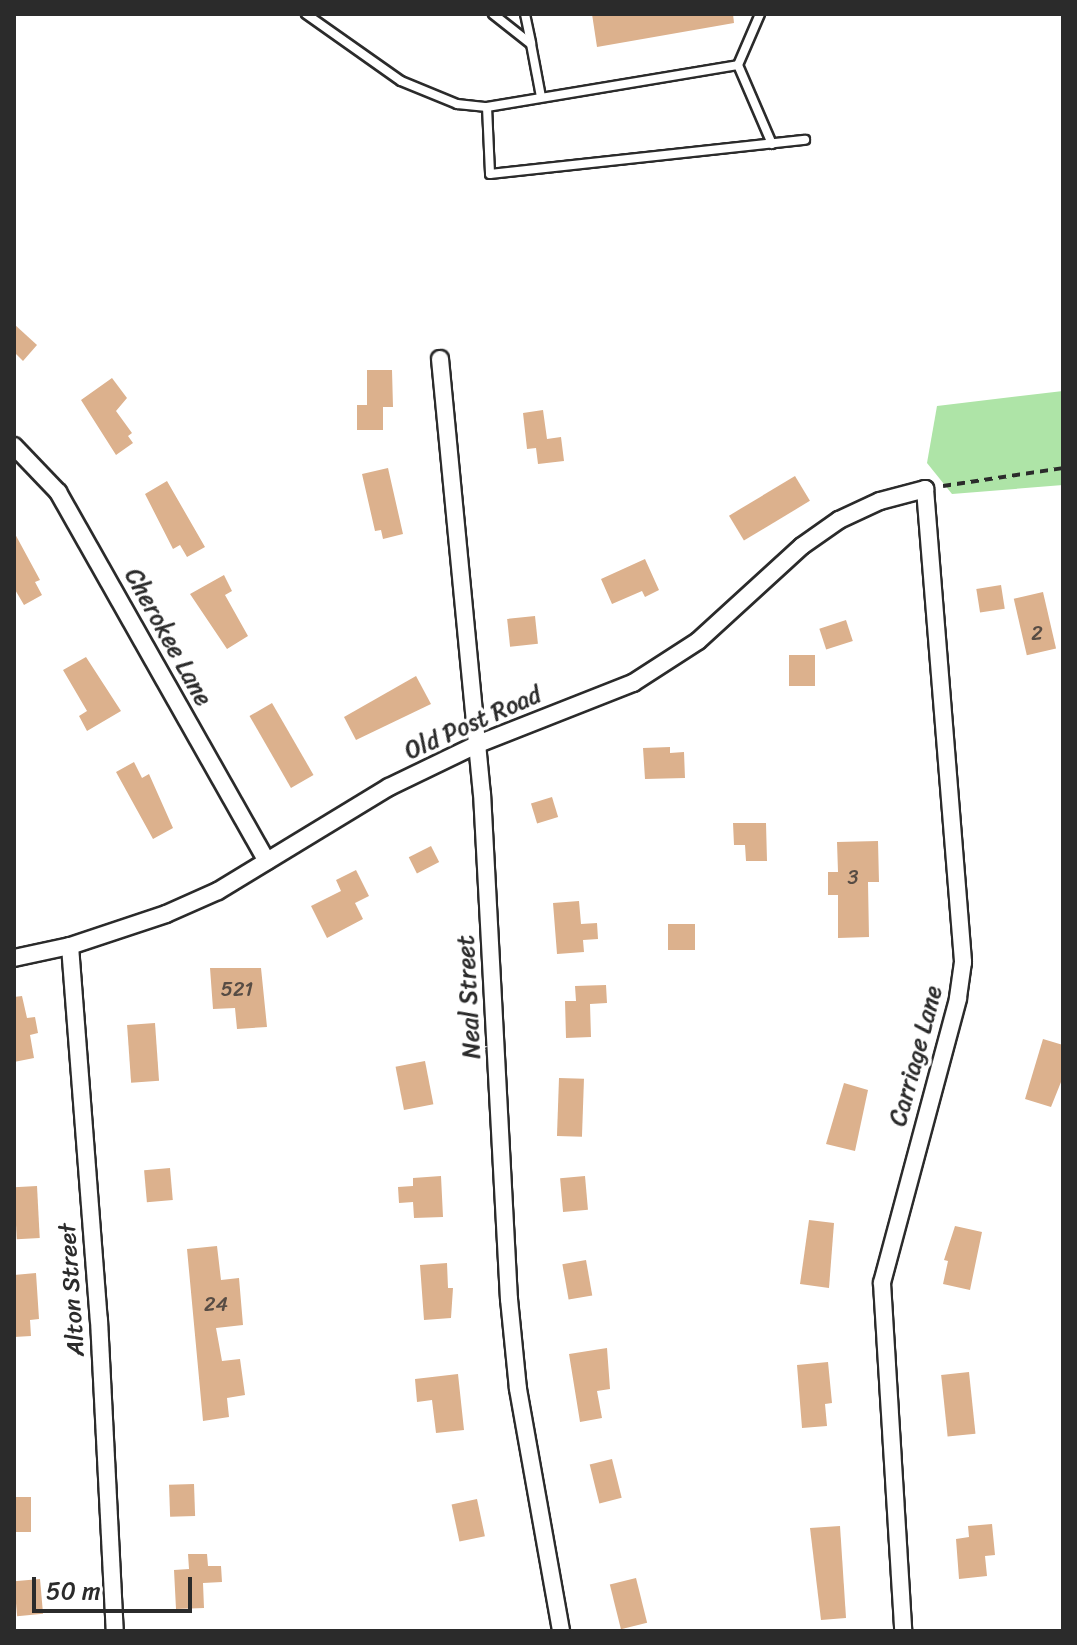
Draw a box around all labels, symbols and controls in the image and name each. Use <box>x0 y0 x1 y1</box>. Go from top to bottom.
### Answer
street label: Cherokee Lane <box>118 563 218 711</box>
house number: 2 <box>1031 621 1043 645</box>
street label: Old Post Road <box>400 680 546 766</box>
house number: 3 <box>848 865 858 889</box>
street label: Neal Street <box>451 934 487 1060</box>
house number: 521 <box>221 977 253 1001</box>
street label: Carriage Lane <box>883 982 949 1130</box>
street label: Alton Street <box>53 1222 91 1358</box>
house number: 24 <box>204 1292 228 1316</box>
scale bar <box>36 1561 196 1611</box>
text: 50 m <box>46 1570 101 1612</box>

